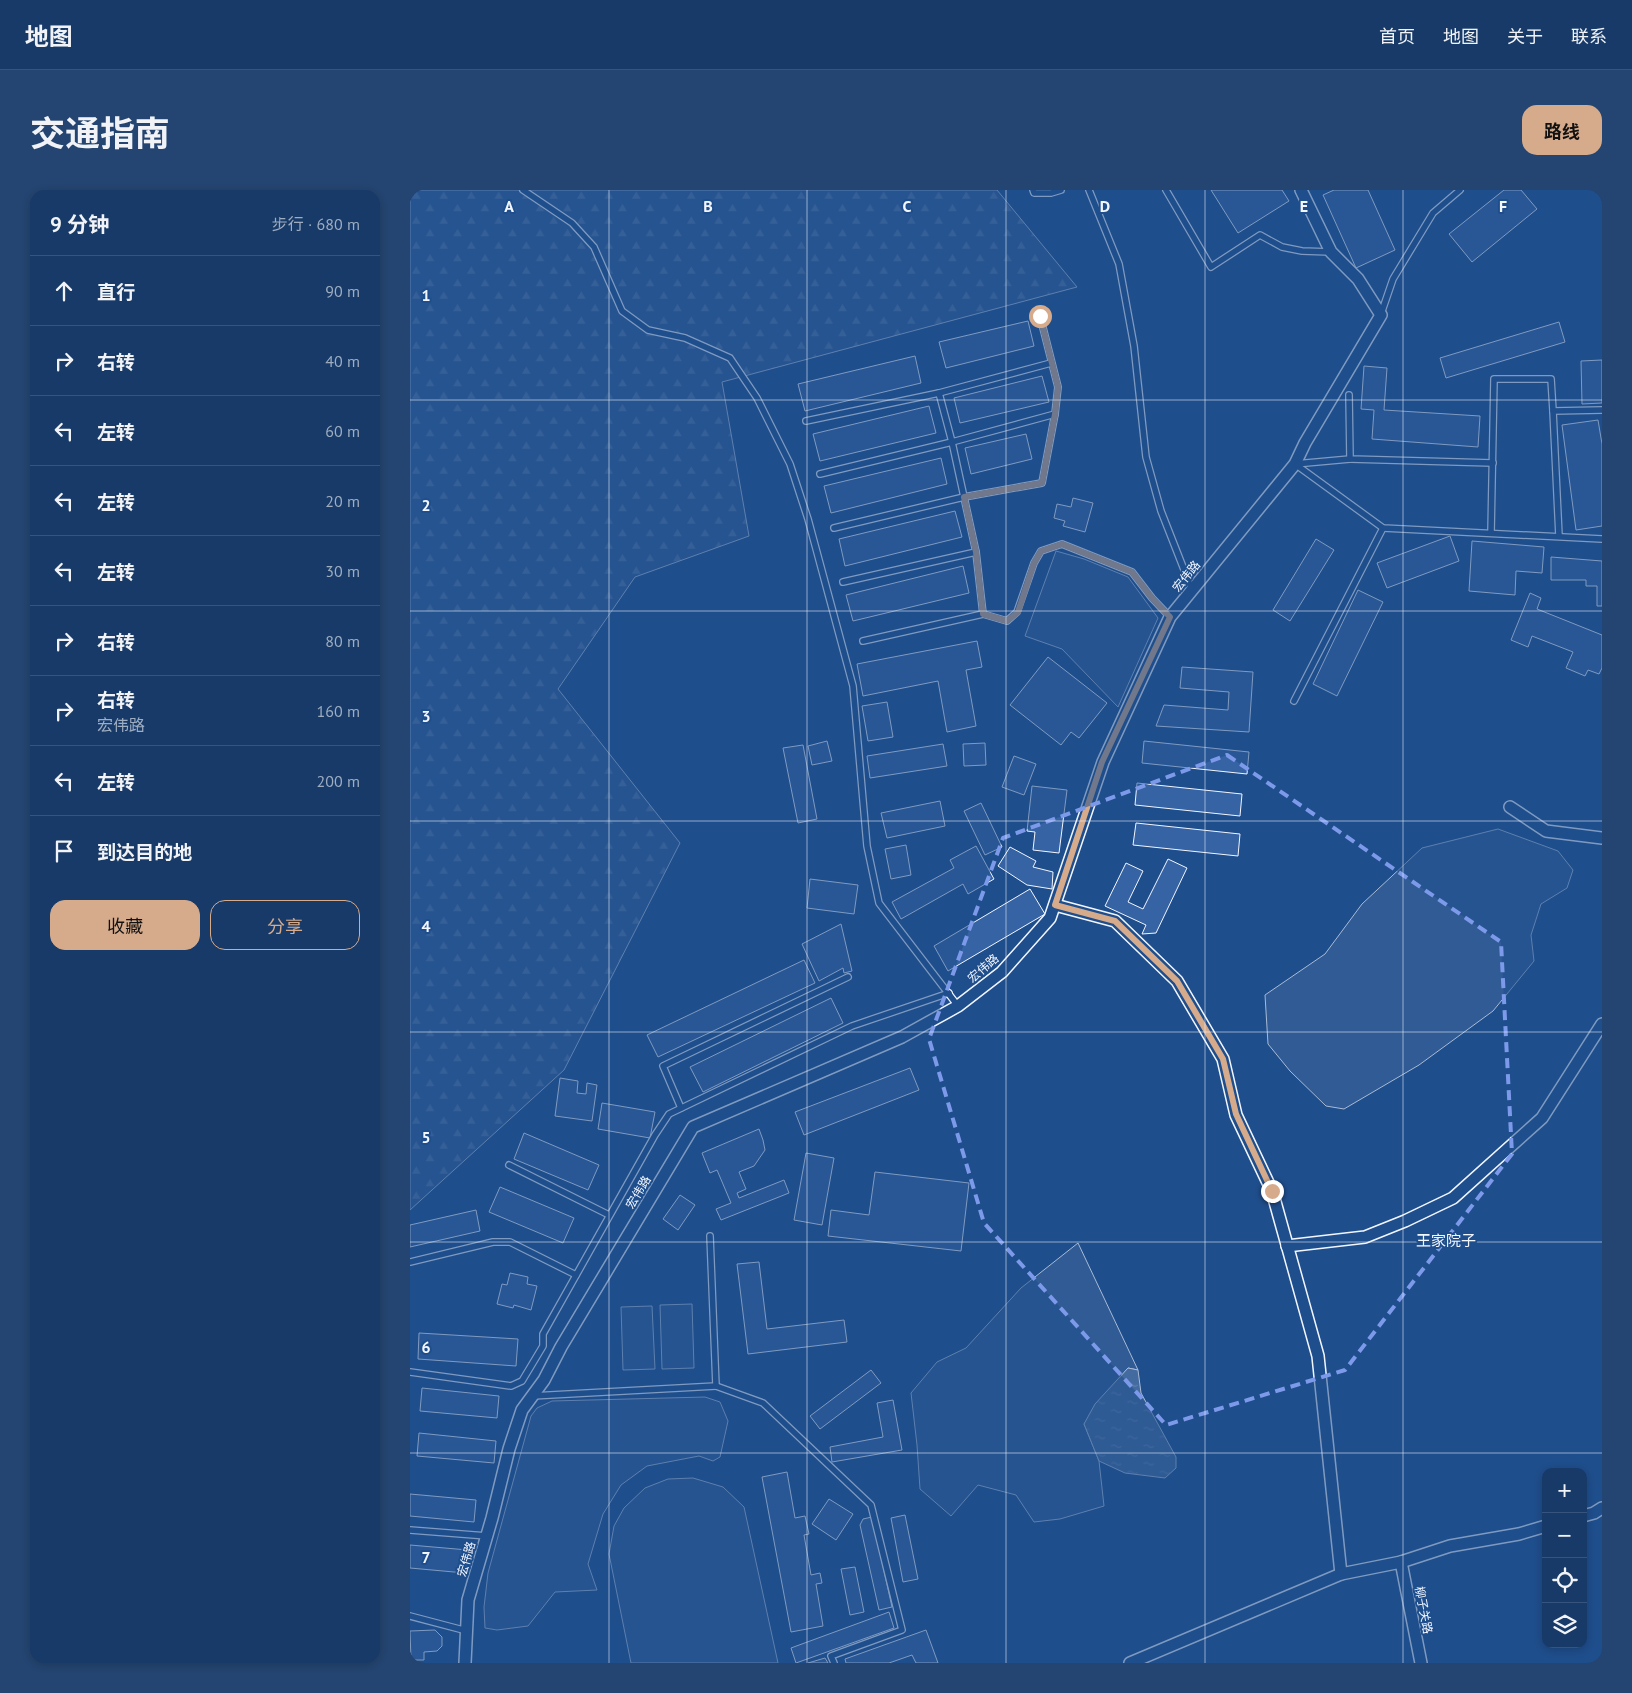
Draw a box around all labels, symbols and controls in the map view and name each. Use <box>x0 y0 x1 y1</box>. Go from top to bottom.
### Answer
text: 地图 <box>25 21 73 52</box>
text: 首页 <box>1379 25 1415 48</box>
text: 地图 <box>1443 25 1479 48</box>
text: 关于 <box>1507 25 1543 48</box>
text: 联系 <box>1571 25 1607 48</box>
button: 路线 <box>1522 105 1602 155</box>
text: 交通指南 <box>30 110 170 156</box>
text: A <box>504 196 514 216</box>
text: B <box>703 196 713 216</box>
text: C <box>903 196 912 216</box>
text: D <box>1100 196 1110 216</box>
text: E <box>1300 196 1308 216</box>
text: F <box>1499 196 1507 216</box>
text: 9 分钟 <box>50 211 109 238</box>
text: 步行 · 680 m <box>272 214 360 234</box>
icon: ahead <box>50 277 78 305</box>
text: 直行 <box>97 280 135 304</box>
text: 90 m <box>325 281 360 301</box>
text: 1 <box>421 285 431 305</box>
route start <box>1029 305 1052 328</box>
icon: right <box>50 347 78 375</box>
text: 右转 <box>97 350 135 374</box>
text: 40 m <box>325 351 360 371</box>
icon: left <box>50 417 78 445</box>
text: 左转 <box>97 420 135 444</box>
text: 60 m <box>325 421 360 441</box>
icon: left <box>50 487 78 515</box>
text: 左转 <box>97 490 135 514</box>
text: 20 m <box>325 491 360 511</box>
text: 2 <box>421 495 431 515</box>
icon: left <box>50 557 78 585</box>
street label: 宏伟路 <box>1169 557 1203 595</box>
text: 左转 <box>97 560 135 584</box>
text: 30 m <box>325 561 360 581</box>
icon: right <box>50 627 78 655</box>
text: 右转 <box>97 630 135 654</box>
text: 80 m <box>325 631 360 651</box>
text: 右转 <box>97 688 135 712</box>
icon: right <box>50 697 78 725</box>
text: 160 m <box>317 701 360 721</box>
text: 3 <box>421 706 431 726</box>
text: 宏伟路 <box>97 715 145 735</box>
icon: left <box>50 767 78 795</box>
text: 左转 <box>97 770 135 794</box>
text: 200 m <box>317 771 360 791</box>
icon: arrive <box>50 837 78 865</box>
text: 到达目的地 <box>97 840 192 864</box>
button: 收藏 <box>50 900 200 950</box>
button: 分享 <box>210 900 360 950</box>
text: 4 <box>421 916 431 936</box>
street label: 宏伟路 <box>964 951 1002 985</box>
text: 5 <box>421 1127 431 1147</box>
street label: 宏伟路 <box>622 1173 654 1211</box>
route end <box>1261 1180 1284 1203</box>
district label: 王家院子 <box>1416 1231 1476 1250</box>
text: 6 <box>421 1337 431 1357</box>
map controls <box>1542 1468 1587 1648</box>
button: + <box>1542 1468 1587 1513</box>
button: − <box>1542 1513 1587 1558</box>
street label: 宏伟路 <box>454 1540 478 1578</box>
text: 7 <box>421 1547 431 1567</box>
button: locate <box>1542 1558 1587 1603</box>
street label: 柳子关路 <box>1412 1585 1436 1635</box>
button: layers <box>1542 1603 1587 1648</box>

